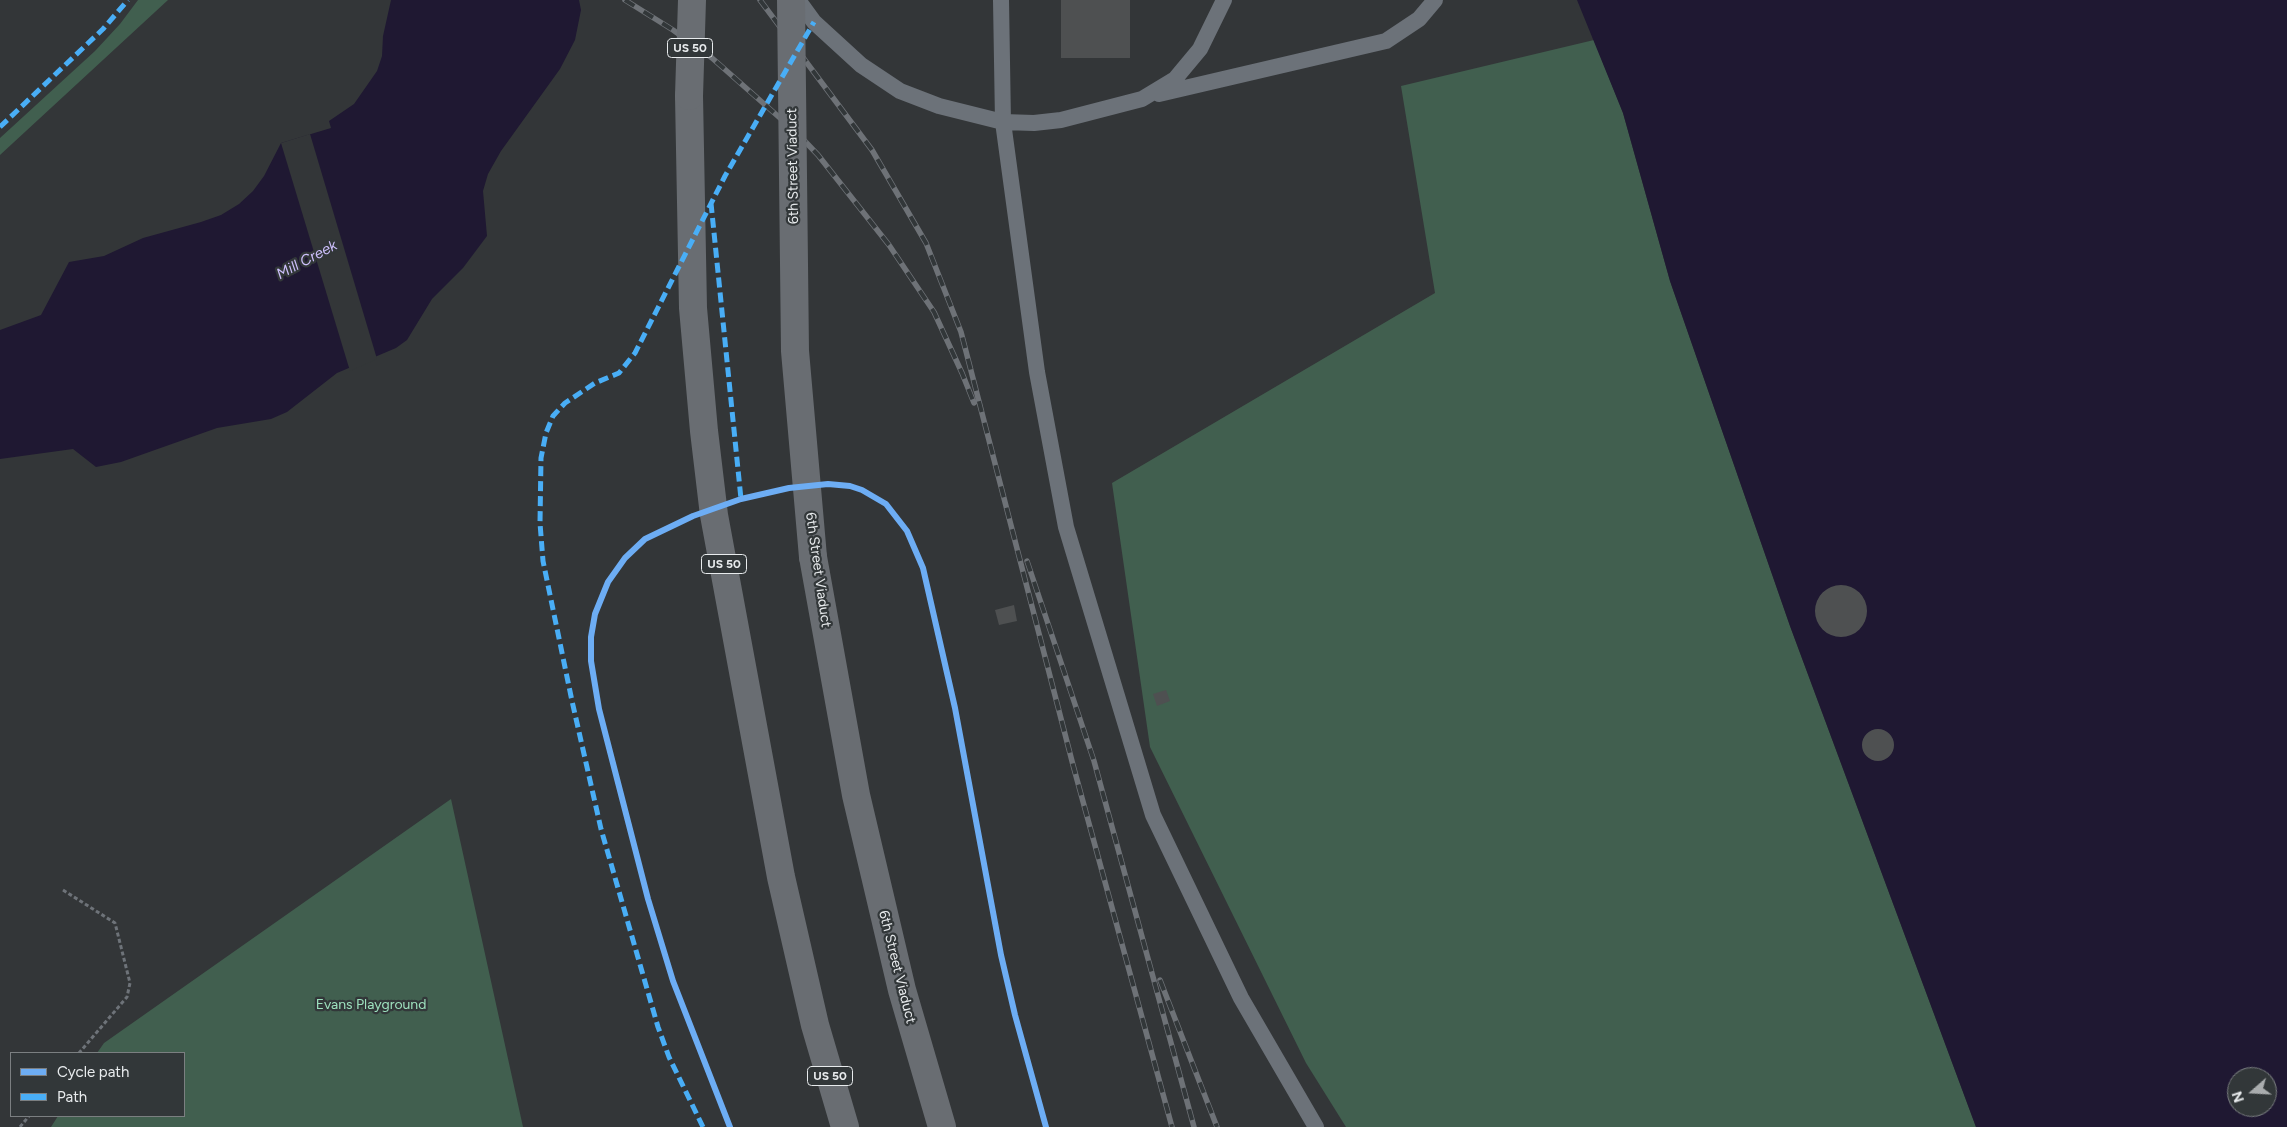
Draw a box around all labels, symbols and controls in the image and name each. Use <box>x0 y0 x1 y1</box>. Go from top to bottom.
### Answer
road number: US 50 <box>668 38 712 58</box>
street label: 6th Street Viaduct <box>784 108 802 224</box>
water label: Mill Creek <box>274 237 340 283</box>
street label: 6th Street Viaduct <box>802 511 834 629</box>
road number: US 50 <box>702 554 746 574</box>
street label: 6th Street Viaduct <box>875 909 919 1025</box>
park label: Evans Playground <box>316 997 426 1013</box>
legend <box>10 1052 185 1117</box>
text: Cycle path <box>57 1063 129 1081</box>
road number: US 50 <box>808 1066 852 1086</box>
north arrow <box>2227 1067 2277 1117</box>
text: Path <box>57 1088 87 1106</box>
text: N <box>2228 1089 2248 1105</box>

